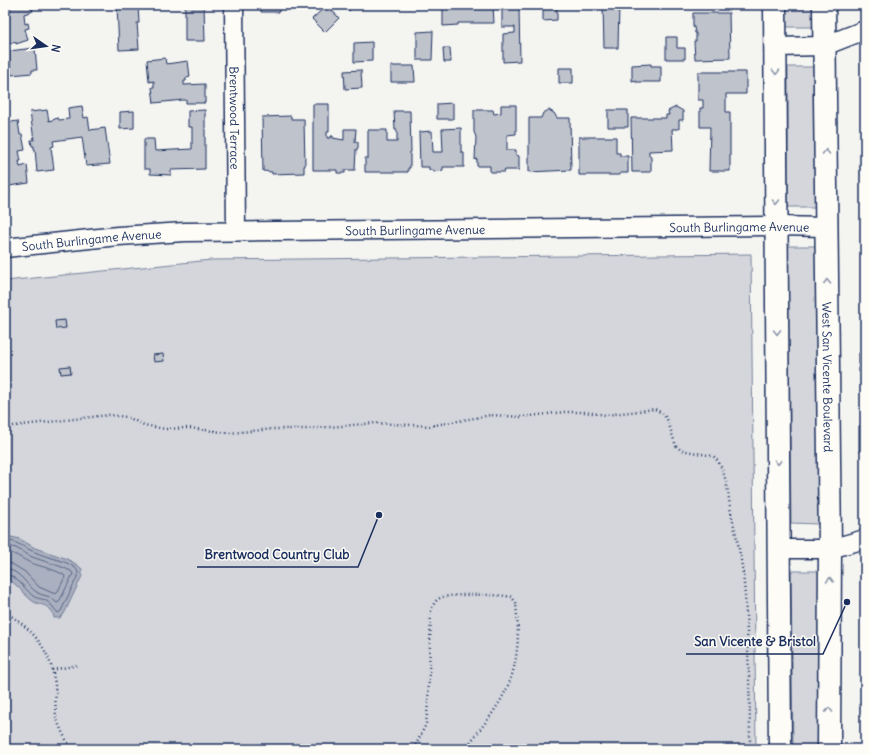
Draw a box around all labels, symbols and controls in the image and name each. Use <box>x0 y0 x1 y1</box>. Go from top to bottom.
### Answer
north arrow <box>26 26 66 66</box>
text: N <box>48 43 63 54</box>
street label: Brentwood Terrace <box>227 66 243 170</box>
one-way arrow <box>772 69 780 75</box>
one-way arrow <box>822 149 830 155</box>
one-way arrow <box>772 199 780 205</box>
street label: South Burlingame Avenue <box>669 218 809 235</box>
street label: South Burlingame Avenue <box>345 221 485 238</box>
street label: South Burlingame Avenue <box>21 226 162 254</box>
one-way arrow <box>823 279 831 285</box>
street label: West San Vicente Boulevard <box>820 302 836 452</box>
one-way arrow <box>773 329 781 335</box>
one-way arrow <box>774 459 782 465</box>
callout: Brentwood Country Club <box>197 542 358 567</box>
text: Brentwood Country Club <box>205 546 349 563</box>
one-way arrow <box>825 577 834 583</box>
callout: San Vicente & Bristol <box>686 629 823 654</box>
text: San Vicente & Bristol <box>694 633 816 650</box>
one-way arrow <box>825 707 833 713</box>

